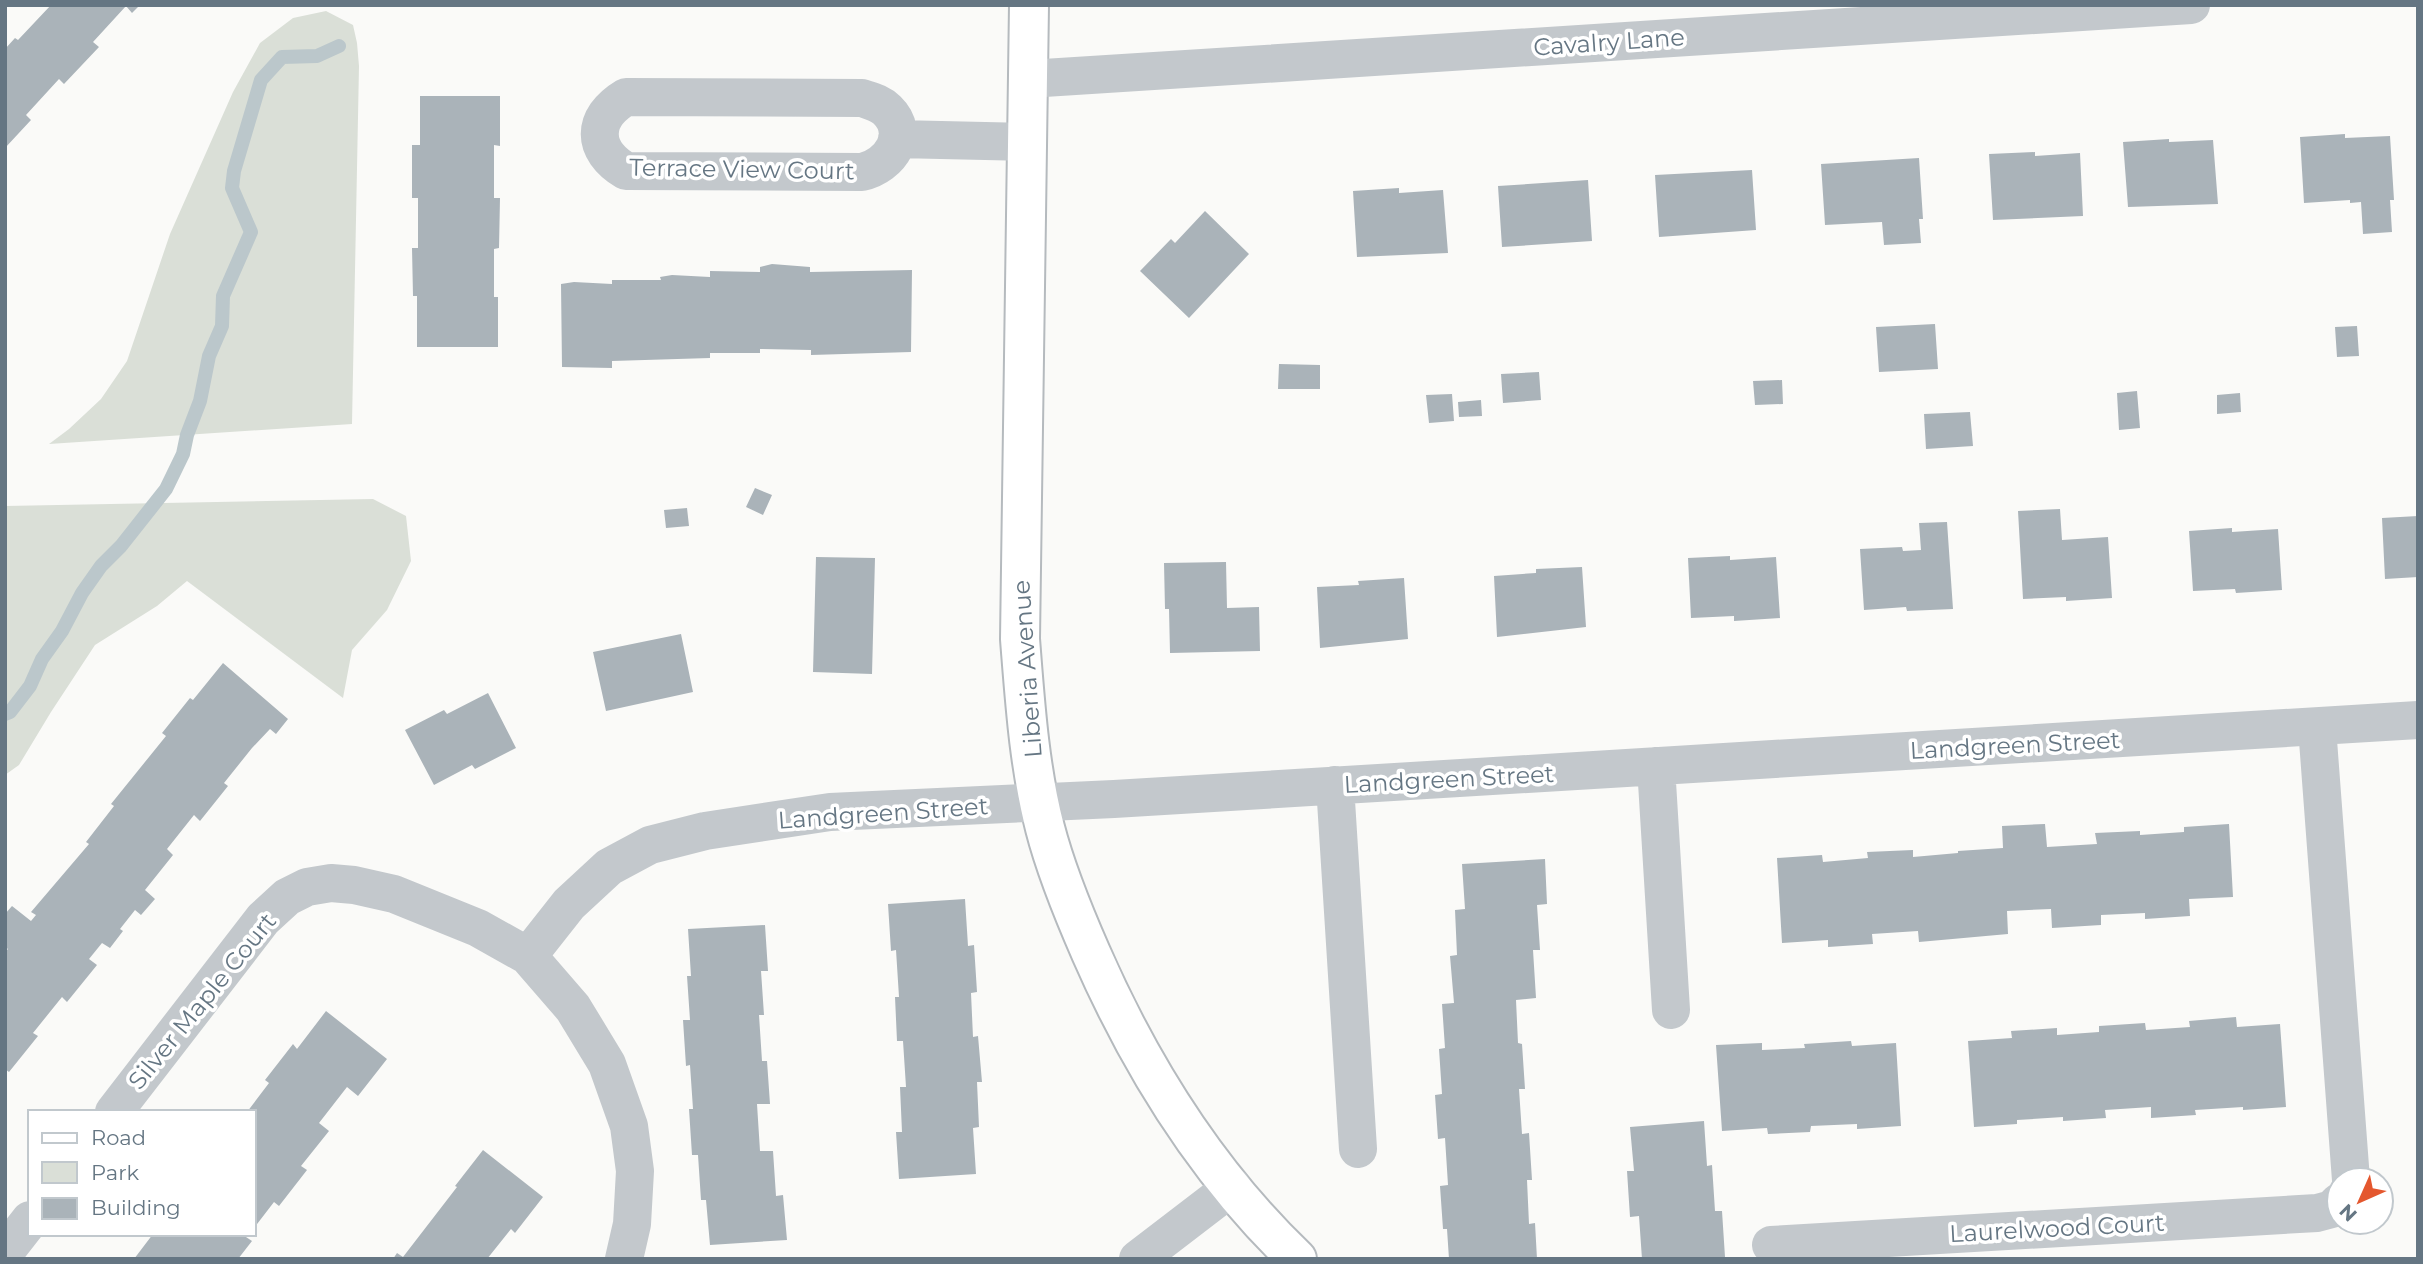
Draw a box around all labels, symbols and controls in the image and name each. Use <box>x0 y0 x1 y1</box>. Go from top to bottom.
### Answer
street label: Cavalry Lane <box>1532 22 1686 62</box>
street label: Terrace View Court <box>629 153 855 185</box>
street label: Liberia Avenue <box>1006 579 1048 759</box>
street label: Landgreen Street <box>1909 725 2121 765</box>
street label: Landgreen Street <box>1343 759 1555 799</box>
street label: Landgreen Street <box>777 791 989 835</box>
street label: Silver Maple Court <box>122 907 282 1095</box>
legend <box>28 1110 256 1236</box>
text: Road <box>91 1125 146 1150</box>
text: Park <box>91 1160 139 1185</box>
north arrow <box>2325 1166 2395 1236</box>
text: Building <box>91 1195 181 1220</box>
text: N <box>2335 1199 2362 1226</box>
street label: Laurelwood Court <box>1949 1208 2166 1248</box>

